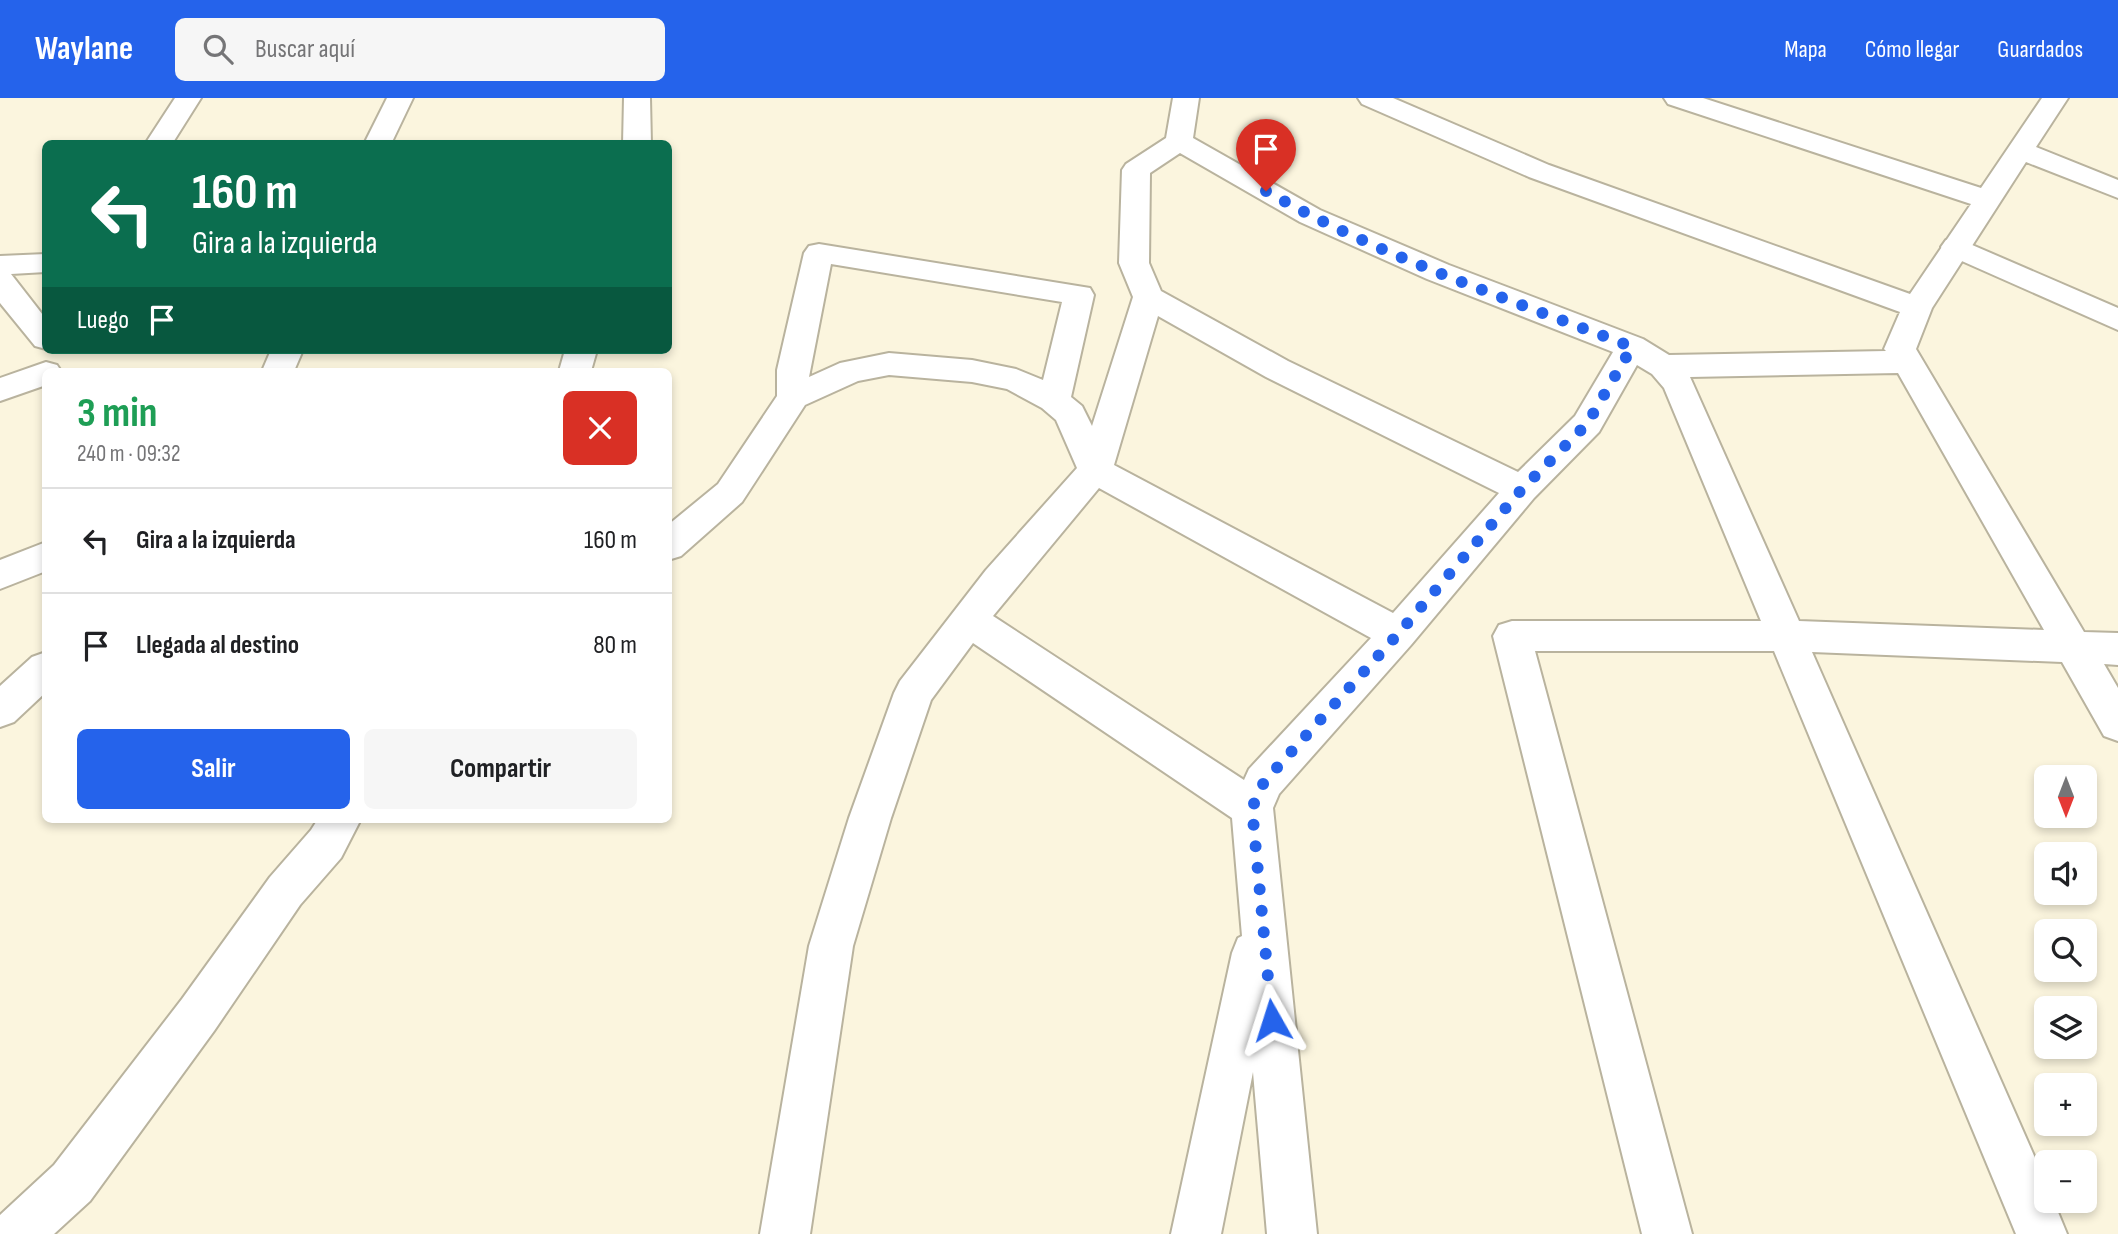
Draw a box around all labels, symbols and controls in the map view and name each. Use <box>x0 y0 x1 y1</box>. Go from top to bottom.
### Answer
search box <box>175 18 665 81</box>
text: Waylane <box>35 29 133 69</box>
icon: search <box>199 30 237 68</box>
text: Buscar aquí <box>255 34 355 65</box>
text: Mapa <box>1784 35 1827 64</box>
text: Cómo llegar <box>1865 35 1959 64</box>
text: Guardados <box>1997 35 2083 64</box>
pin <box>1236 119 1296 191</box>
icon: arrive <box>1247 130 1285 168</box>
text: 160 m <box>192 164 298 223</box>
icon: left <box>77 168 168 259</box>
text: Gira a la izquierda <box>192 224 378 263</box>
icon: arrive <box>143 301 181 339</box>
text: Luego <box>77 305 129 336</box>
text: 3 min <box>77 388 157 439</box>
button: close <box>563 391 637 465</box>
text: 240 m · 09:32 <box>77 440 180 468</box>
icon: left <box>77 522 115 560</box>
text: Gira a la izquierda <box>136 525 296 556</box>
text: 160 m <box>584 525 637 556</box>
icon: arrive <box>77 627 115 665</box>
text: Llegada al destino <box>136 630 299 661</box>
text: 80 m <box>593 630 637 661</box>
button: Salir <box>77 729 350 809</box>
button: Compartir <box>364 729 637 809</box>
north arrow <box>2034 765 2096 828</box>
map controls <box>2034 765 2097 1213</box>
button: sound <box>2034 842 2097 905</box>
button: search <box>2034 919 2097 982</box>
position arrow <box>1235 983 1309 1057</box>
button: layers <box>2034 996 2097 1059</box>
button: + <box>2034 1073 2097 1136</box>
button: − <box>2034 1150 2097 1213</box>

